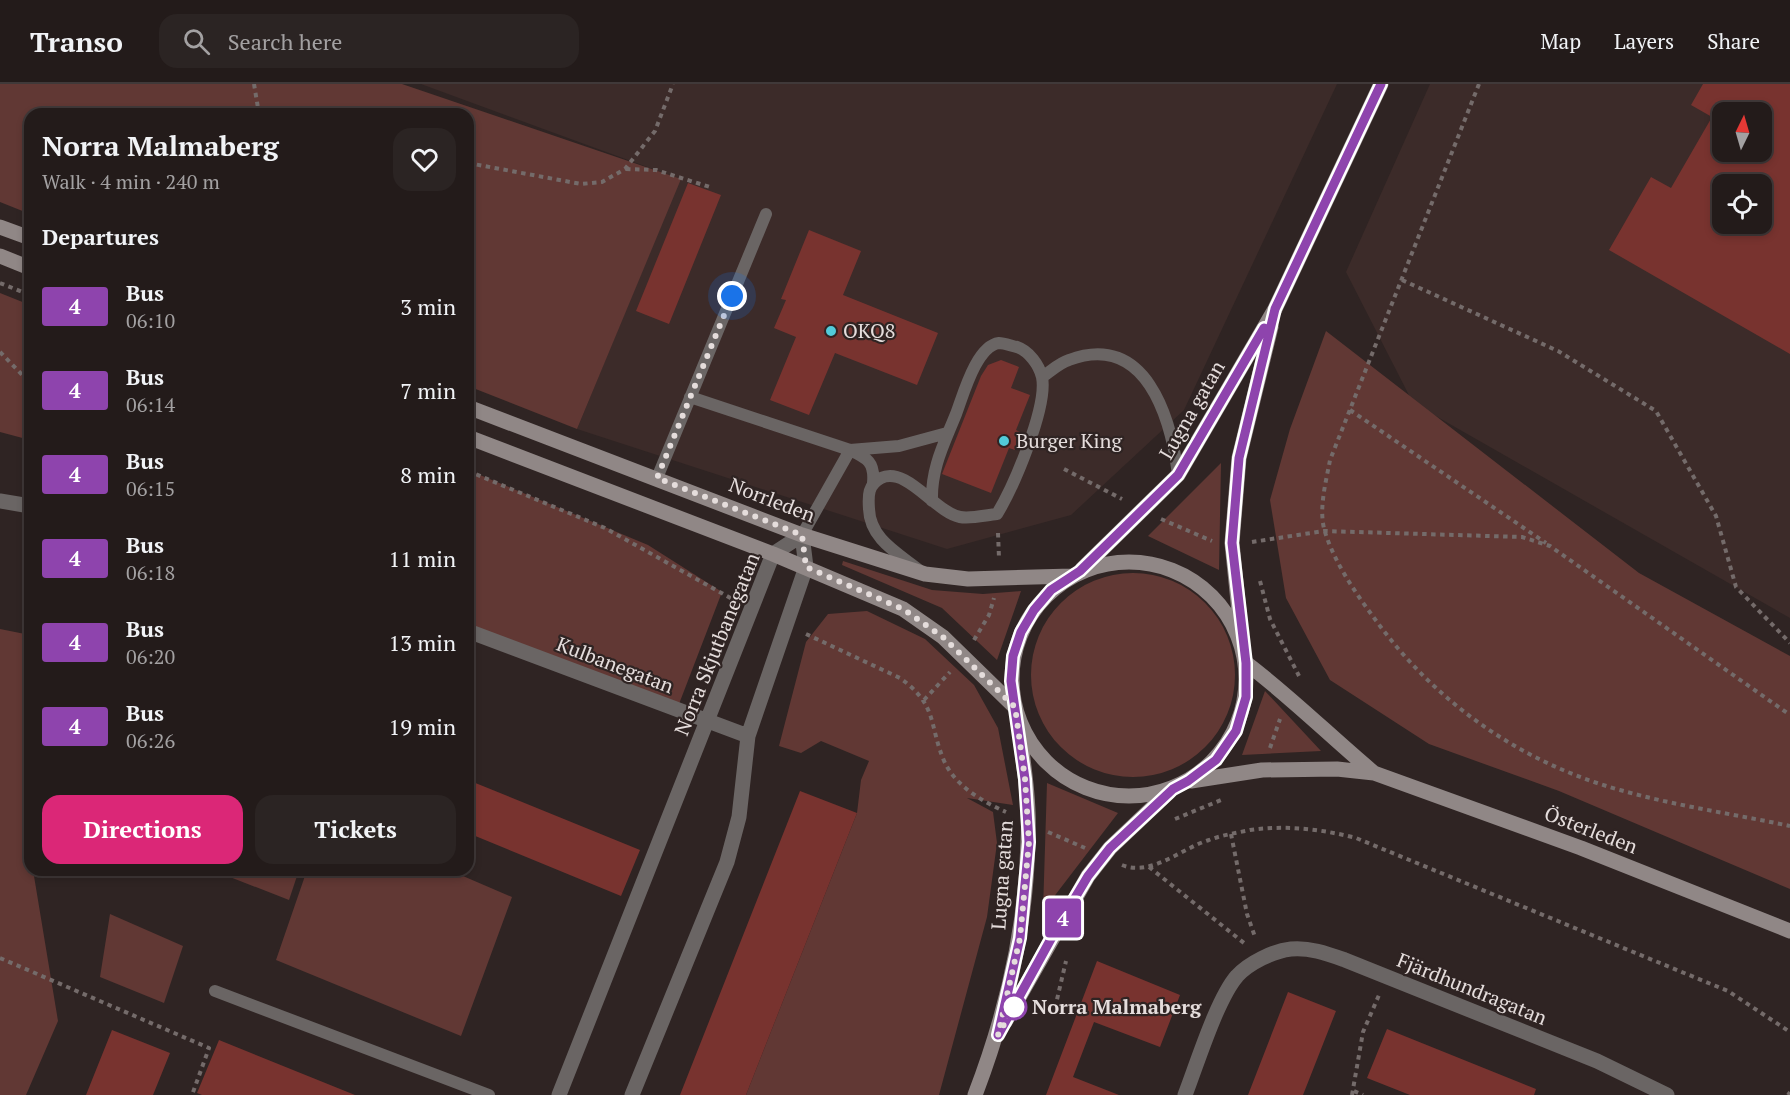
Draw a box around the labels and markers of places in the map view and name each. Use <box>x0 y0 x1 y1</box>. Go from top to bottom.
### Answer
place label: OKQ8 <box>843 317 896 344</box>
marker: OKQ8 <box>824 324 838 338</box>
place label: Burger King <box>1016 427 1122 454</box>
marker: Burger King <box>997 434 1011 448</box>
place label: Norra Malmaberg <box>1032 993 1202 1020</box>
marker: Norra Malmaberg <box>1001 994 1027 1020</box>

